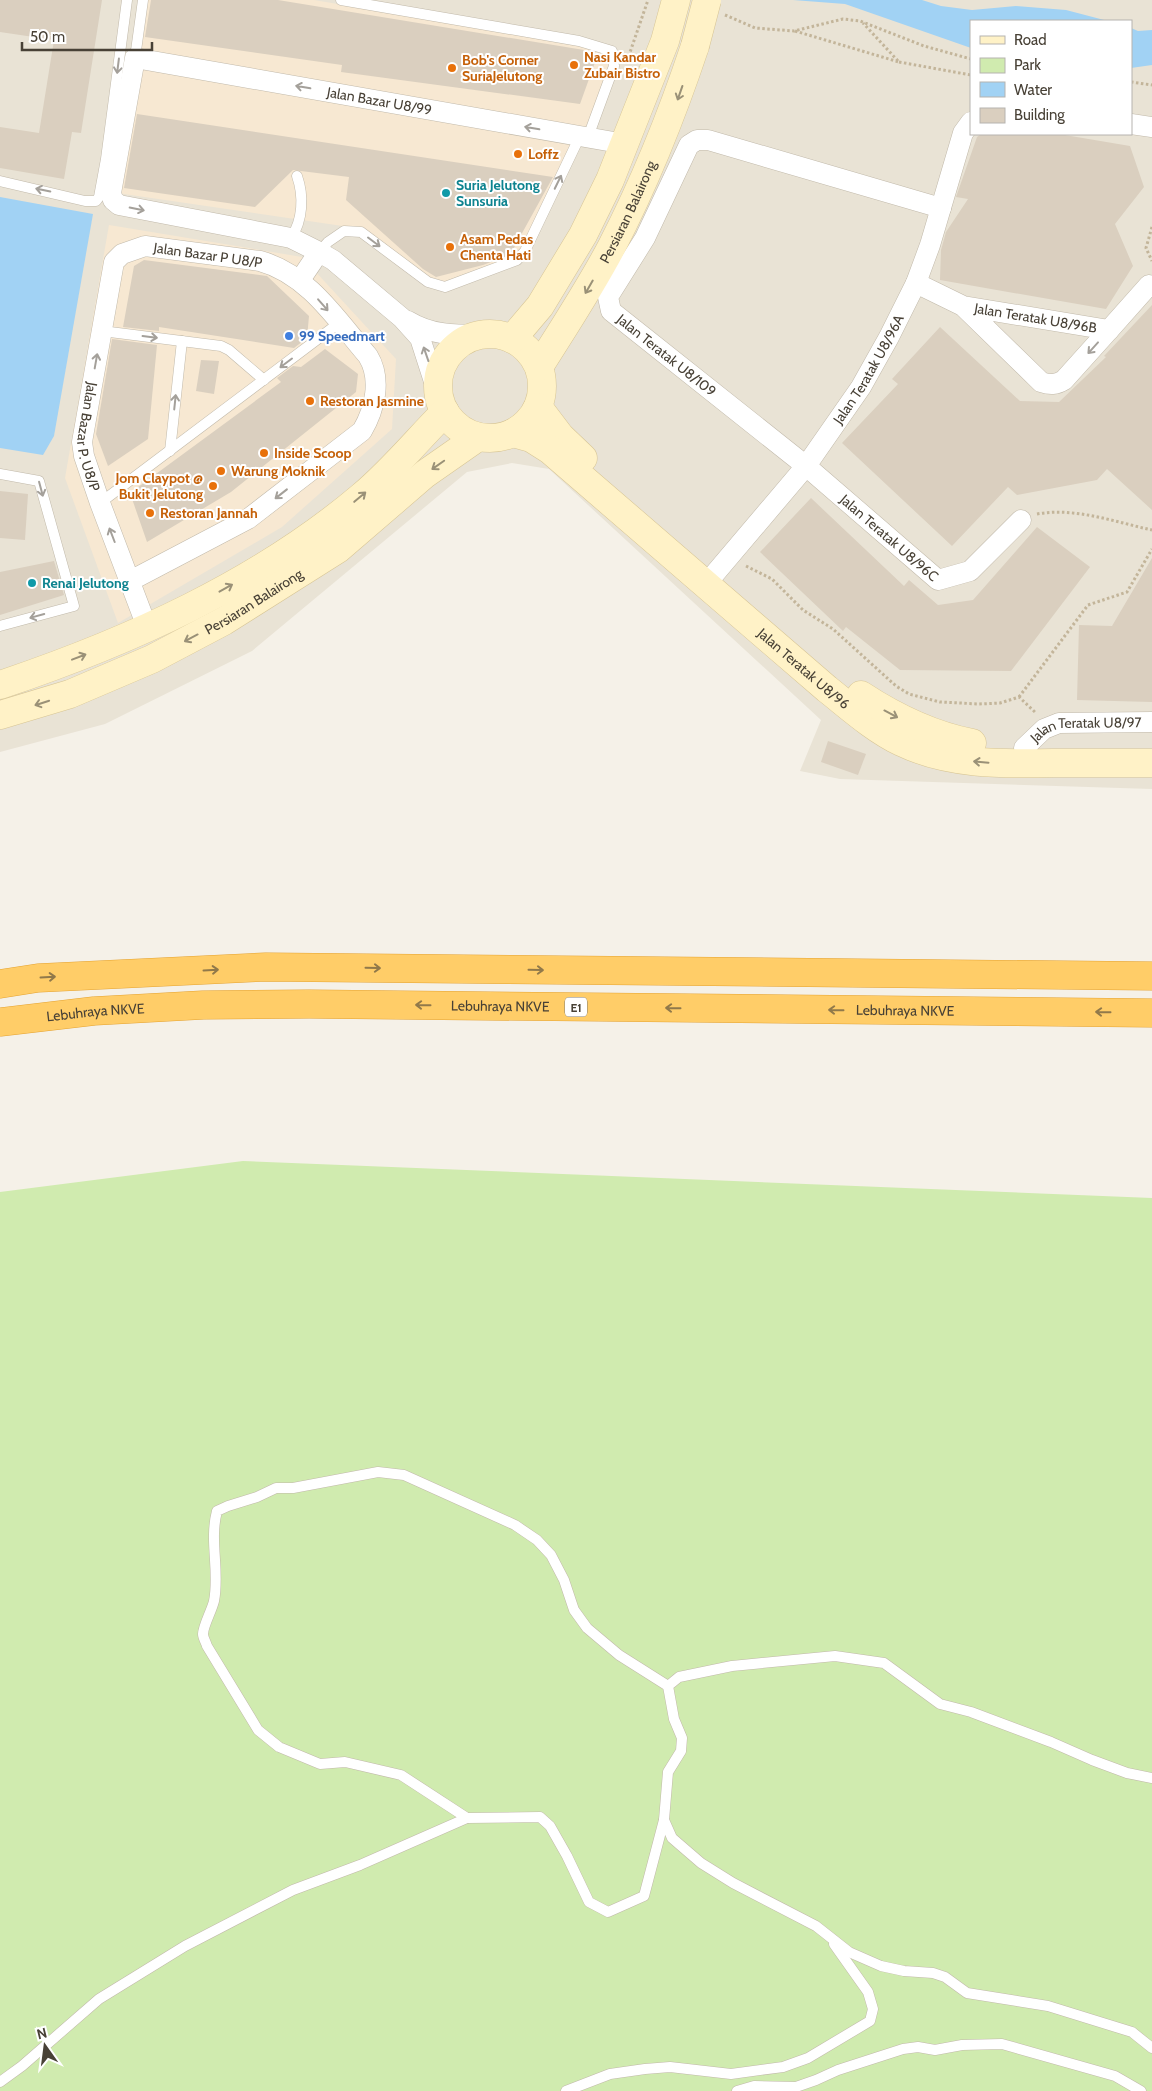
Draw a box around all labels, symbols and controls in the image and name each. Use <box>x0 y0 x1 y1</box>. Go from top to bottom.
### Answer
scale bar <box>22 20 152 52</box>
legend <box>970 20 1132 135</box>
text: 50 m <box>30 28 65 46</box>
text: Road <box>1014 31 1047 49</box>
place label: Nasi Kandar Zubair Bistro <box>584 48 660 82</box>
place label: Bob's Corner SuriaJelutong <box>462 51 542 85</box>
text: Park <box>1014 56 1041 74</box>
one-way arrow <box>113 57 123 73</box>
marker: Nasi Kandar Zubair Bistro <box>568 59 580 71</box>
marker: Bob's Corner SuriaJelutong <box>446 62 458 74</box>
text: Water <box>1014 81 1052 99</box>
one-way arrow <box>296 82 312 92</box>
street label: Jalan Bazar U8/99 <box>325 83 433 119</box>
one-way arrow <box>675 84 684 100</box>
text: Building <box>1014 106 1065 124</box>
one-way arrow <box>525 122 541 132</box>
place label: Loffz <box>528 145 559 163</box>
marker: Loffz <box>512 148 524 160</box>
street label: Persiaran Balairong <box>595 157 660 266</box>
one-way arrow <box>554 175 563 190</box>
place label: Suria Jelutong Sunsuria <box>456 176 540 210</box>
one-way arrow <box>35 184 51 194</box>
marker: Suria Jelutong Sunsuria <box>440 187 452 199</box>
one-way arrow <box>129 204 145 214</box>
place label: Asam Pedas Chenta Hati <box>460 230 533 264</box>
one-way arrow <box>367 237 381 247</box>
street label: Jalan Bazar P U8/P <box>152 238 263 272</box>
marker: Asam Pedas Chenta Hati <box>444 241 456 253</box>
one-way arrow <box>583 279 593 294</box>
one-way arrow <box>317 298 329 311</box>
street label: Jalan Teratak U8/96B <box>972 299 1098 337</box>
street label: Jalan Teratak U8/109 <box>612 310 720 400</box>
street label: Jalan Teratak U8/96A <box>828 311 908 428</box>
place label: 99 Speedmart <box>299 327 385 345</box>
marker: 99 Speedmart <box>283 330 295 342</box>
one-way arrow <box>142 332 158 342</box>
one-way arrow <box>1087 341 1099 354</box>
one-way arrow <box>421 347 430 363</box>
one-way arrow <box>92 354 102 370</box>
one-way arrow <box>280 357 293 368</box>
street label: Jalan Bazar P. U8/P <box>73 380 104 494</box>
place label: Restoran Jasmine <box>320 392 424 410</box>
one-way arrow <box>170 394 180 410</box>
marker: Restoran Jasmine <box>304 395 316 407</box>
place label: Inside Scoop <box>274 444 352 462</box>
marker: Inside Scoop <box>258 447 270 459</box>
one-way arrow <box>431 460 445 470</box>
place label: Warung Moknik <box>231 462 326 480</box>
marker: Warung Moknik <box>215 465 227 477</box>
place label: Jom Claypot @ Bukit Jelutong <box>115 469 203 503</box>
marker: Jom Claypot @ Bukit Jelutong <box>207 480 219 492</box>
one-way arrow <box>37 481 47 497</box>
one-way arrow <box>275 488 288 499</box>
street label: Jalan Teratak U8/96C <box>836 490 942 585</box>
one-way arrow <box>353 491 366 502</box>
place label: Restoran Jannah <box>160 504 258 522</box>
marker: Restoran Jannah <box>144 507 156 519</box>
one-way arrow <box>107 528 116 543</box>
street label: Persiaran Balairong <box>202 564 307 639</box>
place label: Renai Jelutong <box>42 574 129 592</box>
marker: Renai Jelutong <box>26 577 38 589</box>
one-way arrow <box>219 583 234 593</box>
one-way arrow <box>29 612 45 622</box>
street label: Jalan Teratak U8/96 <box>753 624 854 713</box>
one-way arrow <box>184 634 199 643</box>
one-way arrow <box>71 652 86 661</box>
one-way arrow <box>35 699 51 708</box>
one-way arrow <box>883 709 898 719</box>
street label: Jalan Teratak U8/97 <box>1026 713 1142 747</box>
one-way arrow <box>973 757 989 767</box>
one-way arrow <box>364 963 381 973</box>
one-way arrow <box>202 965 218 974</box>
one-way arrow <box>527 965 543 975</box>
one-way arrow <box>40 973 56 982</box>
street label: Lebuhraya NKVE <box>451 997 550 1016</box>
road number: E1 <box>565 998 587 1016</box>
street label: Lebuhraya NKVE <box>45 999 145 1026</box>
one-way arrow <box>416 1001 432 1010</box>
street label: Lebuhraya NKVE <box>856 1001 955 1020</box>
one-way arrow <box>666 1003 682 1013</box>
one-way arrow <box>828 1005 844 1015</box>
one-way arrow <box>1096 1008 1112 1017</box>
north arrow <box>20 2021 70 2071</box>
text: N <box>35 2023 49 2043</box>

